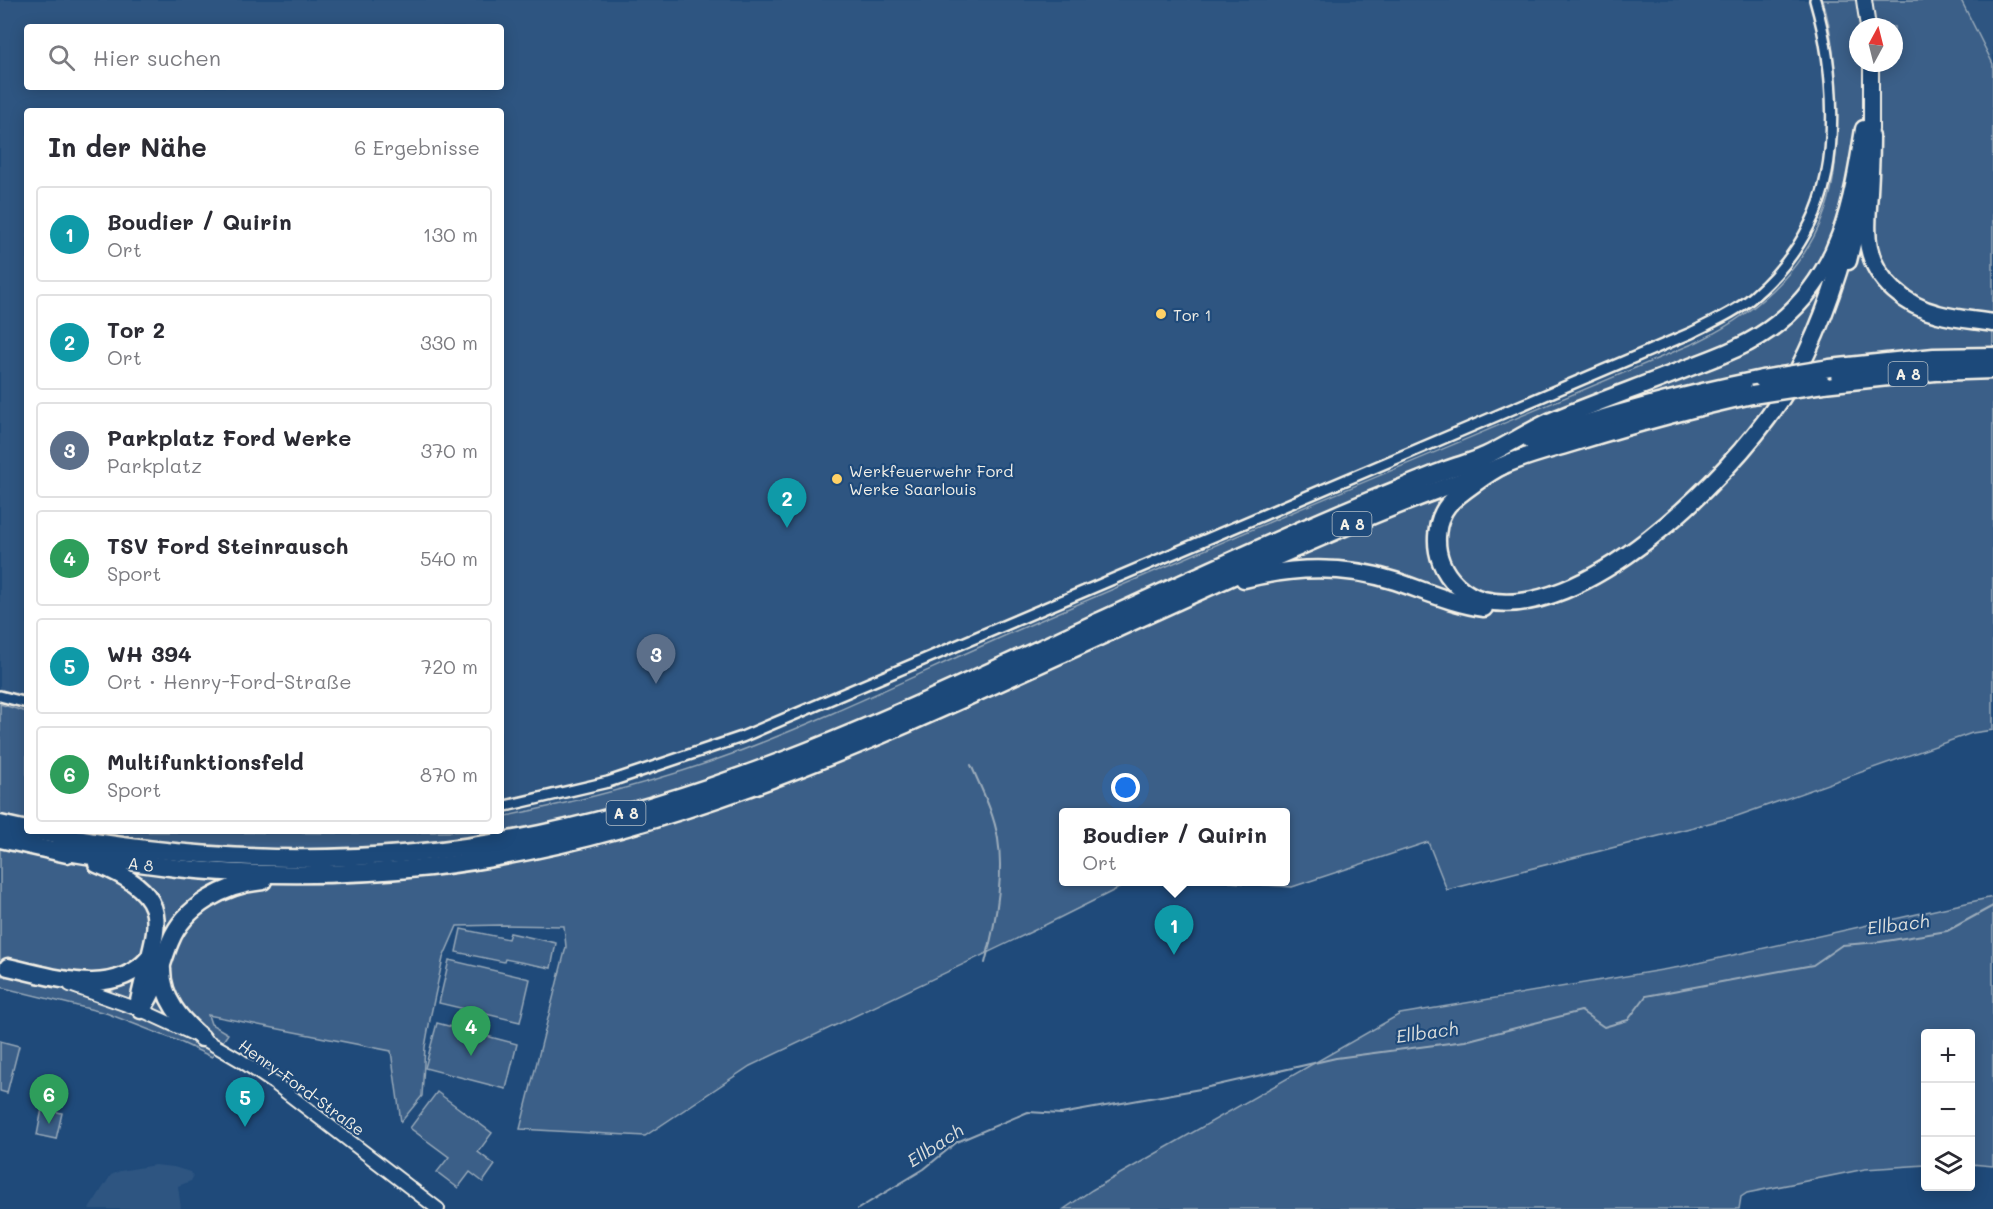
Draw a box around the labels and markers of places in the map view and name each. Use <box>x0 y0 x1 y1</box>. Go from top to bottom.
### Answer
place label: Tor 1 <box>1173 304 1212 325</box>
marker: Tor 1 <box>1154 307 1168 321</box>
place label: Werkfeuerwehr Ford Werke Saarlouis <box>849 460 1013 499</box>
marker: Werkfeuerwehr Ford Werke Saarlouis <box>830 472 844 486</box>
pin: 2 <box>768 478 806 528</box>
pin: 3 <box>636 634 676 684</box>
pin: 1 <box>1154 906 1194 955</box>
pin: 4 <box>452 1006 490 1056</box>
pin: 6 <box>29 1074 68 1124</box>
pin: 5 <box>226 1078 264 1127</box>

